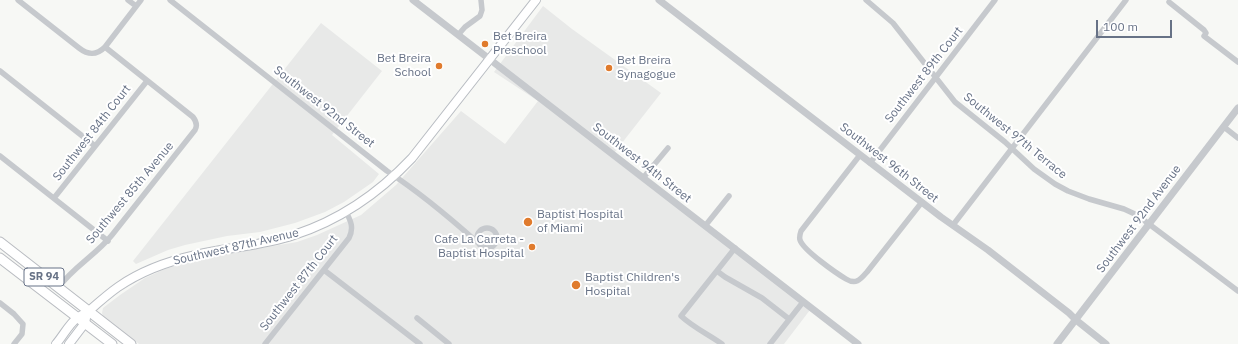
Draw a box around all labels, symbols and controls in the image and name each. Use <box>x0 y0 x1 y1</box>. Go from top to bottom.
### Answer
scale bar <box>1098 12 1174 38</box>
text: 100 m <box>1103 19 1138 34</box>
street label: Southwest 89th Court <box>882 24 966 126</box>
place label: Bet Breira Preschool <box>493 30 547 58</box>
marker: Bet Breira Preschool <box>480 39 490 49</box>
place label: Bet Breira School <box>377 52 431 80</box>
place label: Bet Breira Synagogue <box>617 54 676 82</box>
marker: Bet Breira School <box>434 61 444 71</box>
street label: Southwest 92nd Street <box>271 63 377 151</box>
marker: Bet Breira Synagogue <box>604 63 614 73</box>
street label: Southwest 84th Court <box>50 82 134 184</box>
street label: Southwest 97th Terrace <box>960 90 1070 182</box>
street label: Southwest 94th Street <box>590 120 694 206</box>
street label: Southwest 96th Street <box>837 120 941 206</box>
street label: Southwest 85th Avenue <box>83 139 177 247</box>
street label: Southwest 92nd Avenue <box>1094 162 1184 276</box>
place label: Baptist Hospital of Miami <box>537 208 623 236</box>
marker: Baptist Hospital of Miami <box>522 216 534 228</box>
street label: Southwest 87th Avenue <box>172 226 300 268</box>
street label: Southwest 87th Court <box>257 232 341 334</box>
place label: Cafe La Carreta - Baptist Hospital <box>434 233 524 261</box>
marker: Cafe La Carreta - Baptist Hospital <box>527 242 537 252</box>
road number: SR 94 <box>24 268 64 286</box>
place label: Baptist Children's Hospital <box>585 271 680 299</box>
marker: Baptist Children's Hospital <box>570 279 582 291</box>

